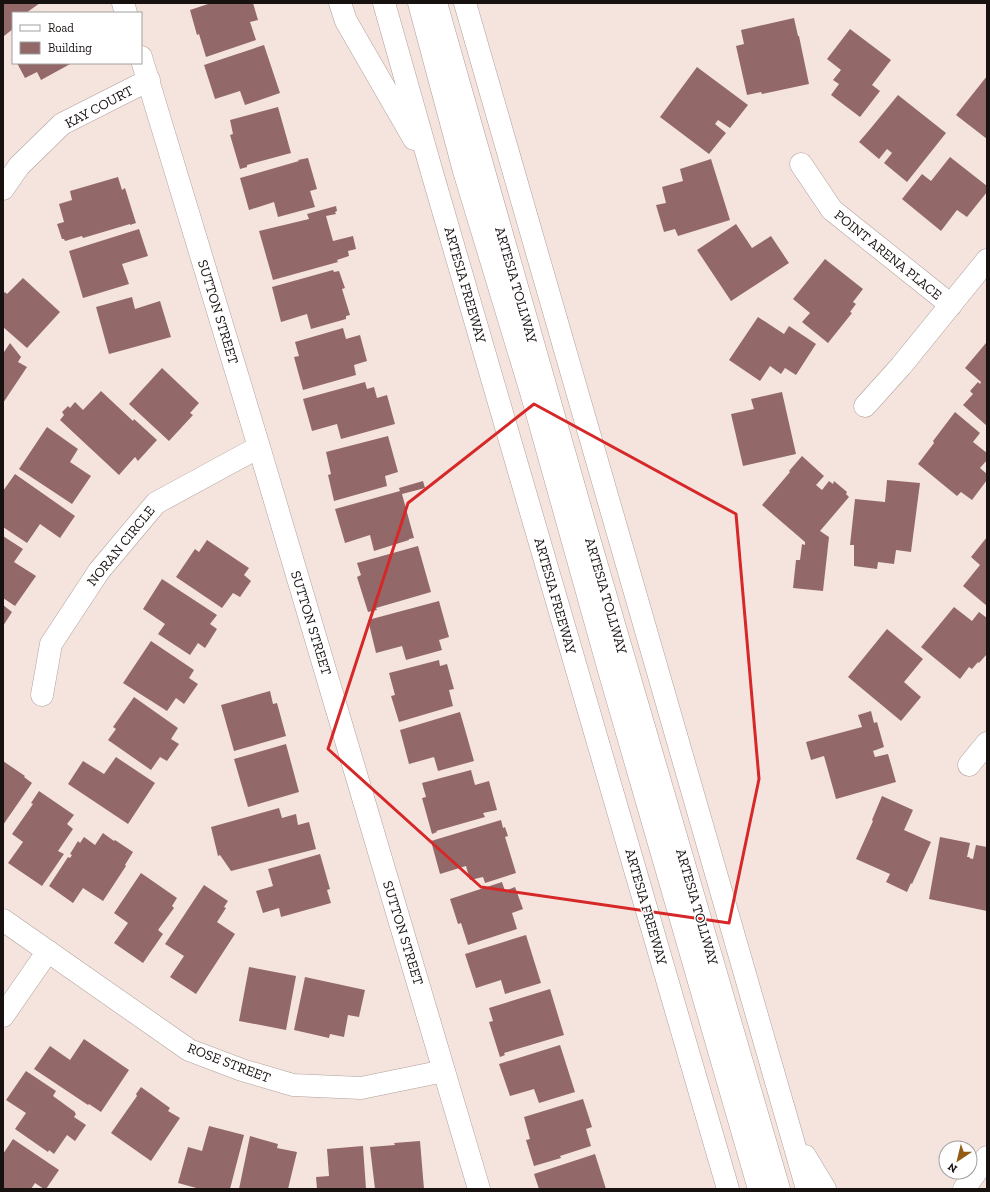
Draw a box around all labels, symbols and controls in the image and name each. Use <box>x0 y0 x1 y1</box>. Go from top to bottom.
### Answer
legend <box>12 12 142 64</box>
text: Road <box>48 21 74 35</box>
text: Building <box>48 41 92 55</box>
street label: KAY COURT <box>62 82 136 132</box>
street label: POINT ARENA PLACE <box>831 206 945 304</box>
street label: ARTESIA FREEWAY <box>440 225 490 345</box>
street label: ARTESIA TOLLWAY <box>491 225 541 345</box>
street label: SUTTON STREET <box>194 258 242 367</box>
street label: NORAN CIRCLE <box>83 502 159 590</box>
street label: ARTESIA FREEWAY <box>530 536 580 656</box>
street label: ARTESIA TOLLWAY <box>581 536 631 656</box>
street label: SUTTON STREET <box>287 569 335 678</box>
street label: ARTESIA FREEWAY <box>621 847 671 967</box>
street label: ARTESIA TOLLWAY <box>672 847 722 967</box>
street label: SUTTON STREET <box>379 879 427 988</box>
street label: ROSE STREET <box>185 1039 273 1087</box>
north arrow <box>938 1140 978 1180</box>
text: N <box>945 1160 960 1176</box>

